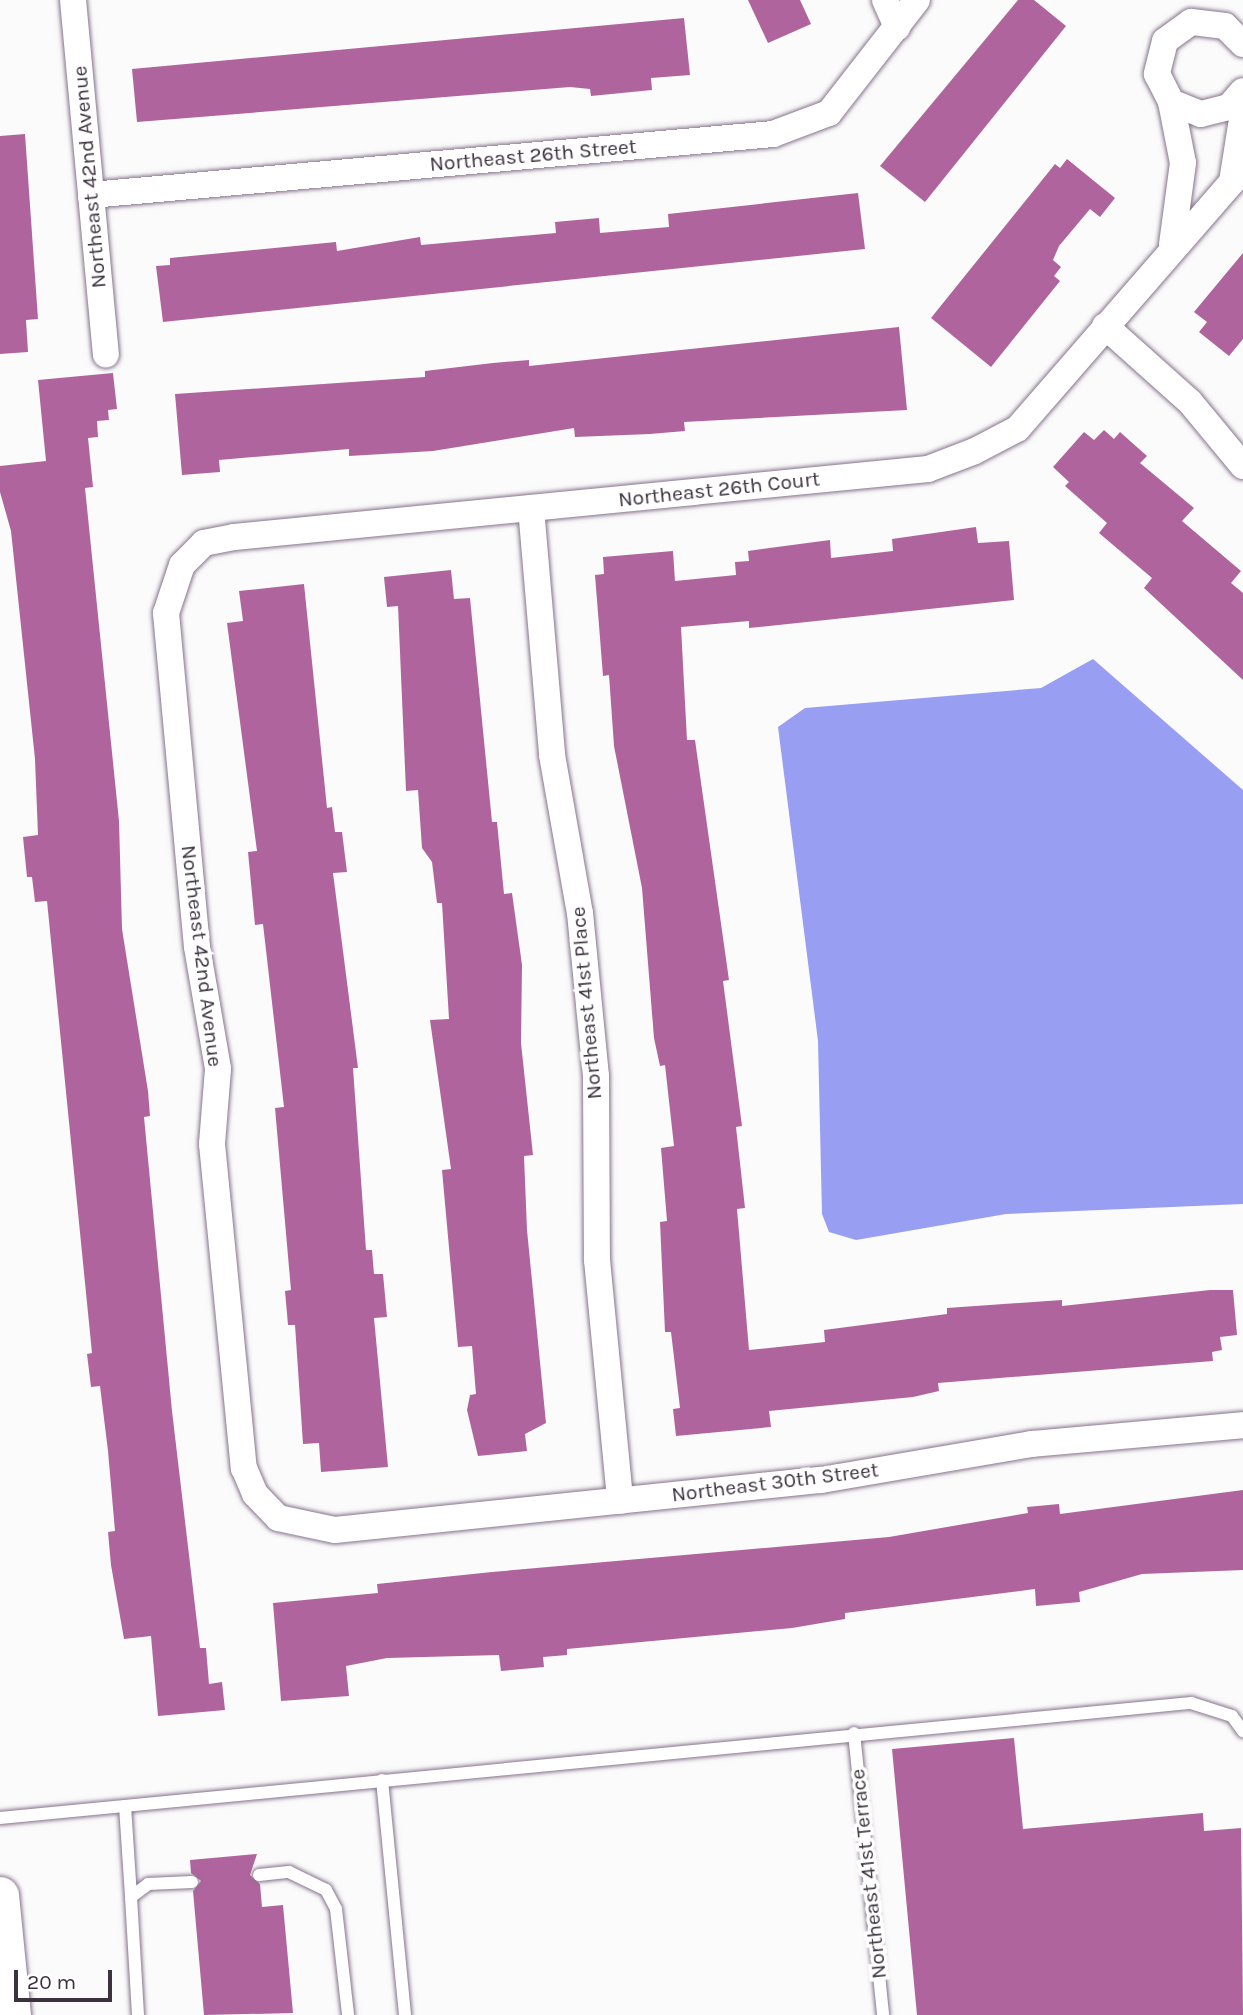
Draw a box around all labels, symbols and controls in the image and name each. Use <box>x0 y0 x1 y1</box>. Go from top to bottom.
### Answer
street label: Northeast 42nd Avenue <box>67 65 111 289</box>
street label: Northeast 26th Street <box>428 133 638 177</box>
street label: Northeast 26th Court <box>617 466 821 512</box>
street label: Northeast 42nd Avenue <box>176 844 228 1068</box>
street label: Northeast 41st Place <box>565 906 607 1100</box>
street label: Northeast 30th Street <box>670 1457 880 1507</box>
street label: Northeast 41st Terrace <box>844 1768 892 1980</box>
scale bar <box>18 1955 116 1999</box>
text: 20 m <box>27 1970 76 1994</box>

